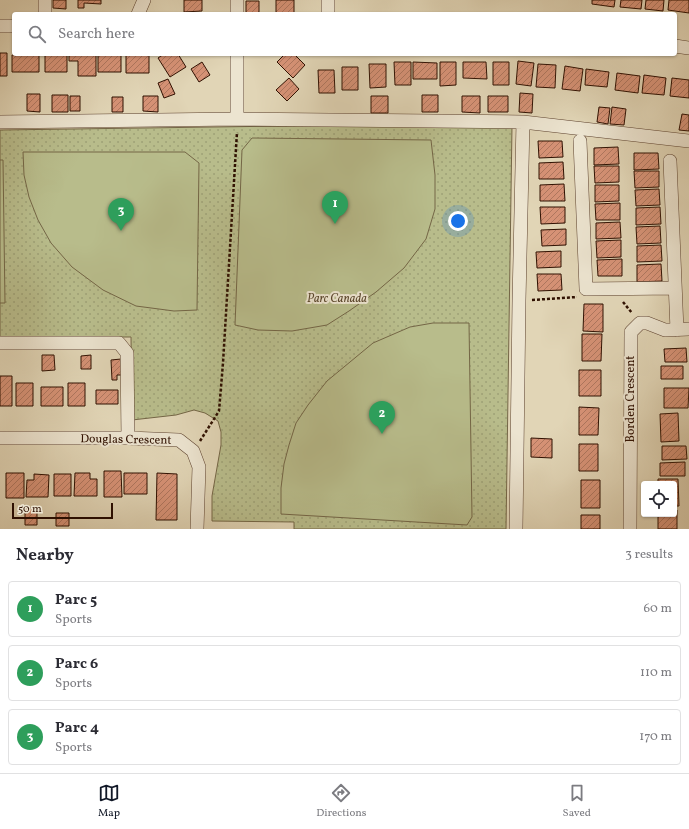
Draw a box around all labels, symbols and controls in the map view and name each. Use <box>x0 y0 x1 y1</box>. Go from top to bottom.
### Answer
search box <box>12 12 677 56</box>
icon: search <box>26 23 48 45</box>
text: Search here <box>58 24 135 45</box>
pin: 1 <box>322 191 348 224</box>
pin: 3 <box>108 198 134 231</box>
your location <box>448 211 468 231</box>
park label: Parc Canada <box>307 291 367 307</box>
street label: Borden Crescent <box>623 355 639 443</box>
pin: 2 <box>369 401 395 434</box>
street label: Douglas Crescent <box>80 431 172 449</box>
map controls <box>641 481 677 517</box>
button: locate <box>641 481 677 517</box>
scale bar <box>12 501 113 520</box>
text: 50 m <box>18 502 42 517</box>
text: Nearby <box>16 544 74 567</box>
text: 3 results <box>625 546 673 564</box>
text: Parc 5 <box>55 590 97 611</box>
text: 1 <box>27 600 33 618</box>
text: 60 m <box>644 600 672 618</box>
text: Sports <box>55 611 92 629</box>
text: Parc 6 <box>55 654 98 675</box>
text: 2 <box>27 664 33 682</box>
text: 110 m <box>640 664 672 682</box>
text: Sports <box>55 675 92 693</box>
text: Parc 4 <box>55 718 99 739</box>
text: 3 <box>27 728 33 746</box>
text: 170 m <box>639 728 672 746</box>
text: Sports <box>55 739 92 757</box>
tab: Map <box>98 782 120 821</box>
tab: Directions <box>316 782 367 821</box>
tab: Saved <box>563 782 591 821</box>

